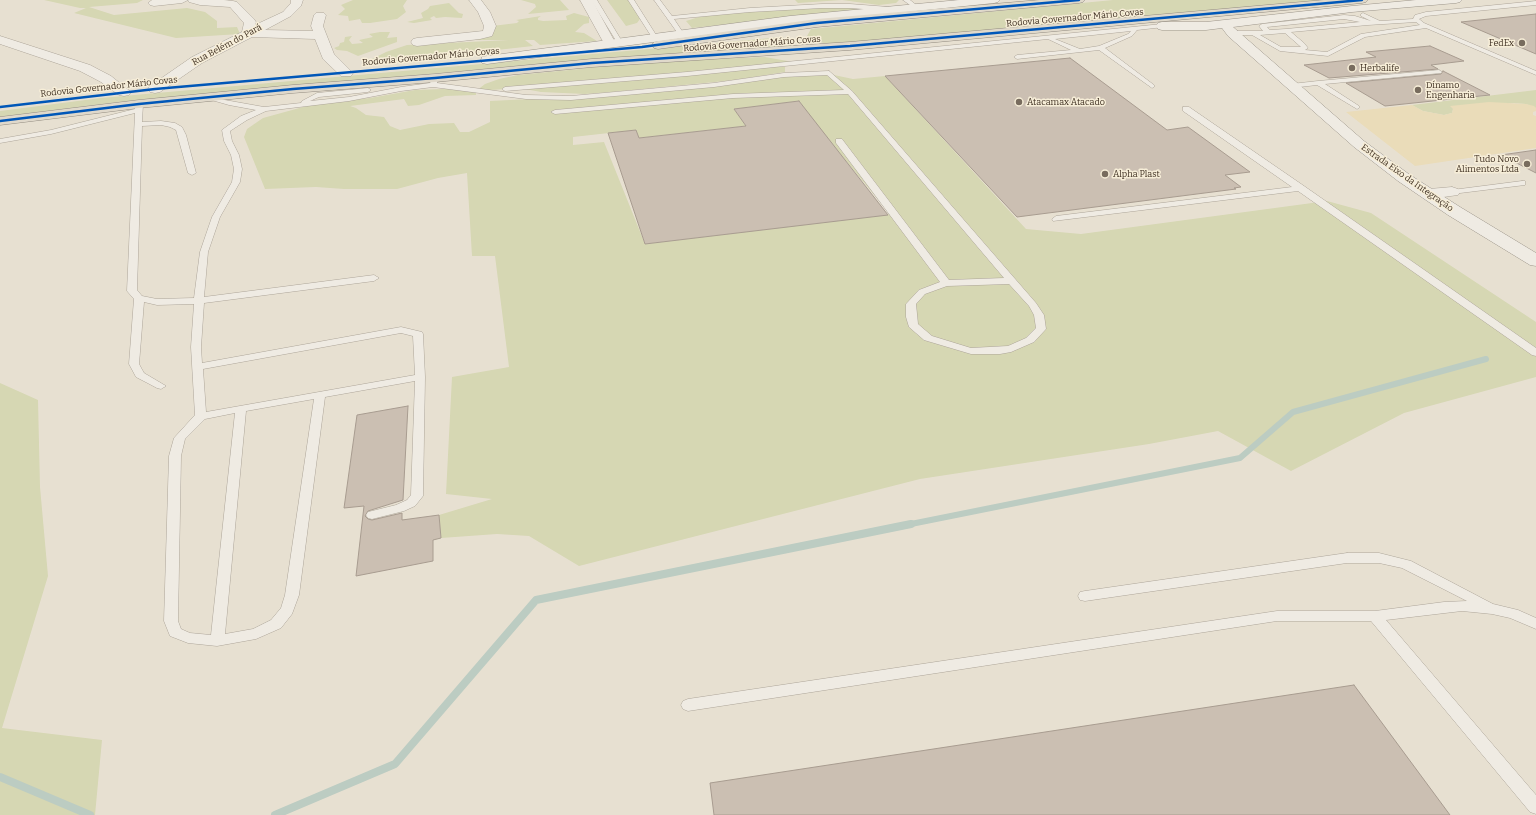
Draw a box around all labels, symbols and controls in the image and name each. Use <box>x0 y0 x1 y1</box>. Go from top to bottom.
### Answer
street label: Rodovia Governador Mário Covas <box>1006 7 1144 29</box>
street label: Rua Belém do Pará <box>190 22 264 68</box>
street label: Rodovia Governador Mário Covas <box>683 34 821 54</box>
place label: FedEx <box>1489 38 1514 48</box>
marker: FedEx <box>1517 38 1527 48</box>
street label: Rodovia Governador Mário Covas <box>362 46 500 68</box>
marker: Herbalife <box>1347 63 1357 73</box>
place label: Herbalife <box>1360 63 1399 73</box>
street label: Rodovia Governador Mário Covas <box>40 74 178 100</box>
place label: Dínamo Engenharia <box>1426 80 1475 101</box>
marker: Dínamo Engenharia <box>1413 85 1423 95</box>
marker: Atacamax Atacado <box>1014 97 1024 107</box>
place label: Atacamax Atacado <box>1027 97 1105 107</box>
street label: Estrada Eixo da Integração <box>1359 142 1455 214</box>
place label: Tudo Novo Alimentos Ltda <box>1456 154 1519 175</box>
marker: Tudo Novo Alimentos Ltda <box>1522 159 1532 169</box>
marker: Alpha Plast <box>1100 169 1110 179</box>
place label: Alpha Plast <box>1113 169 1160 179</box>

